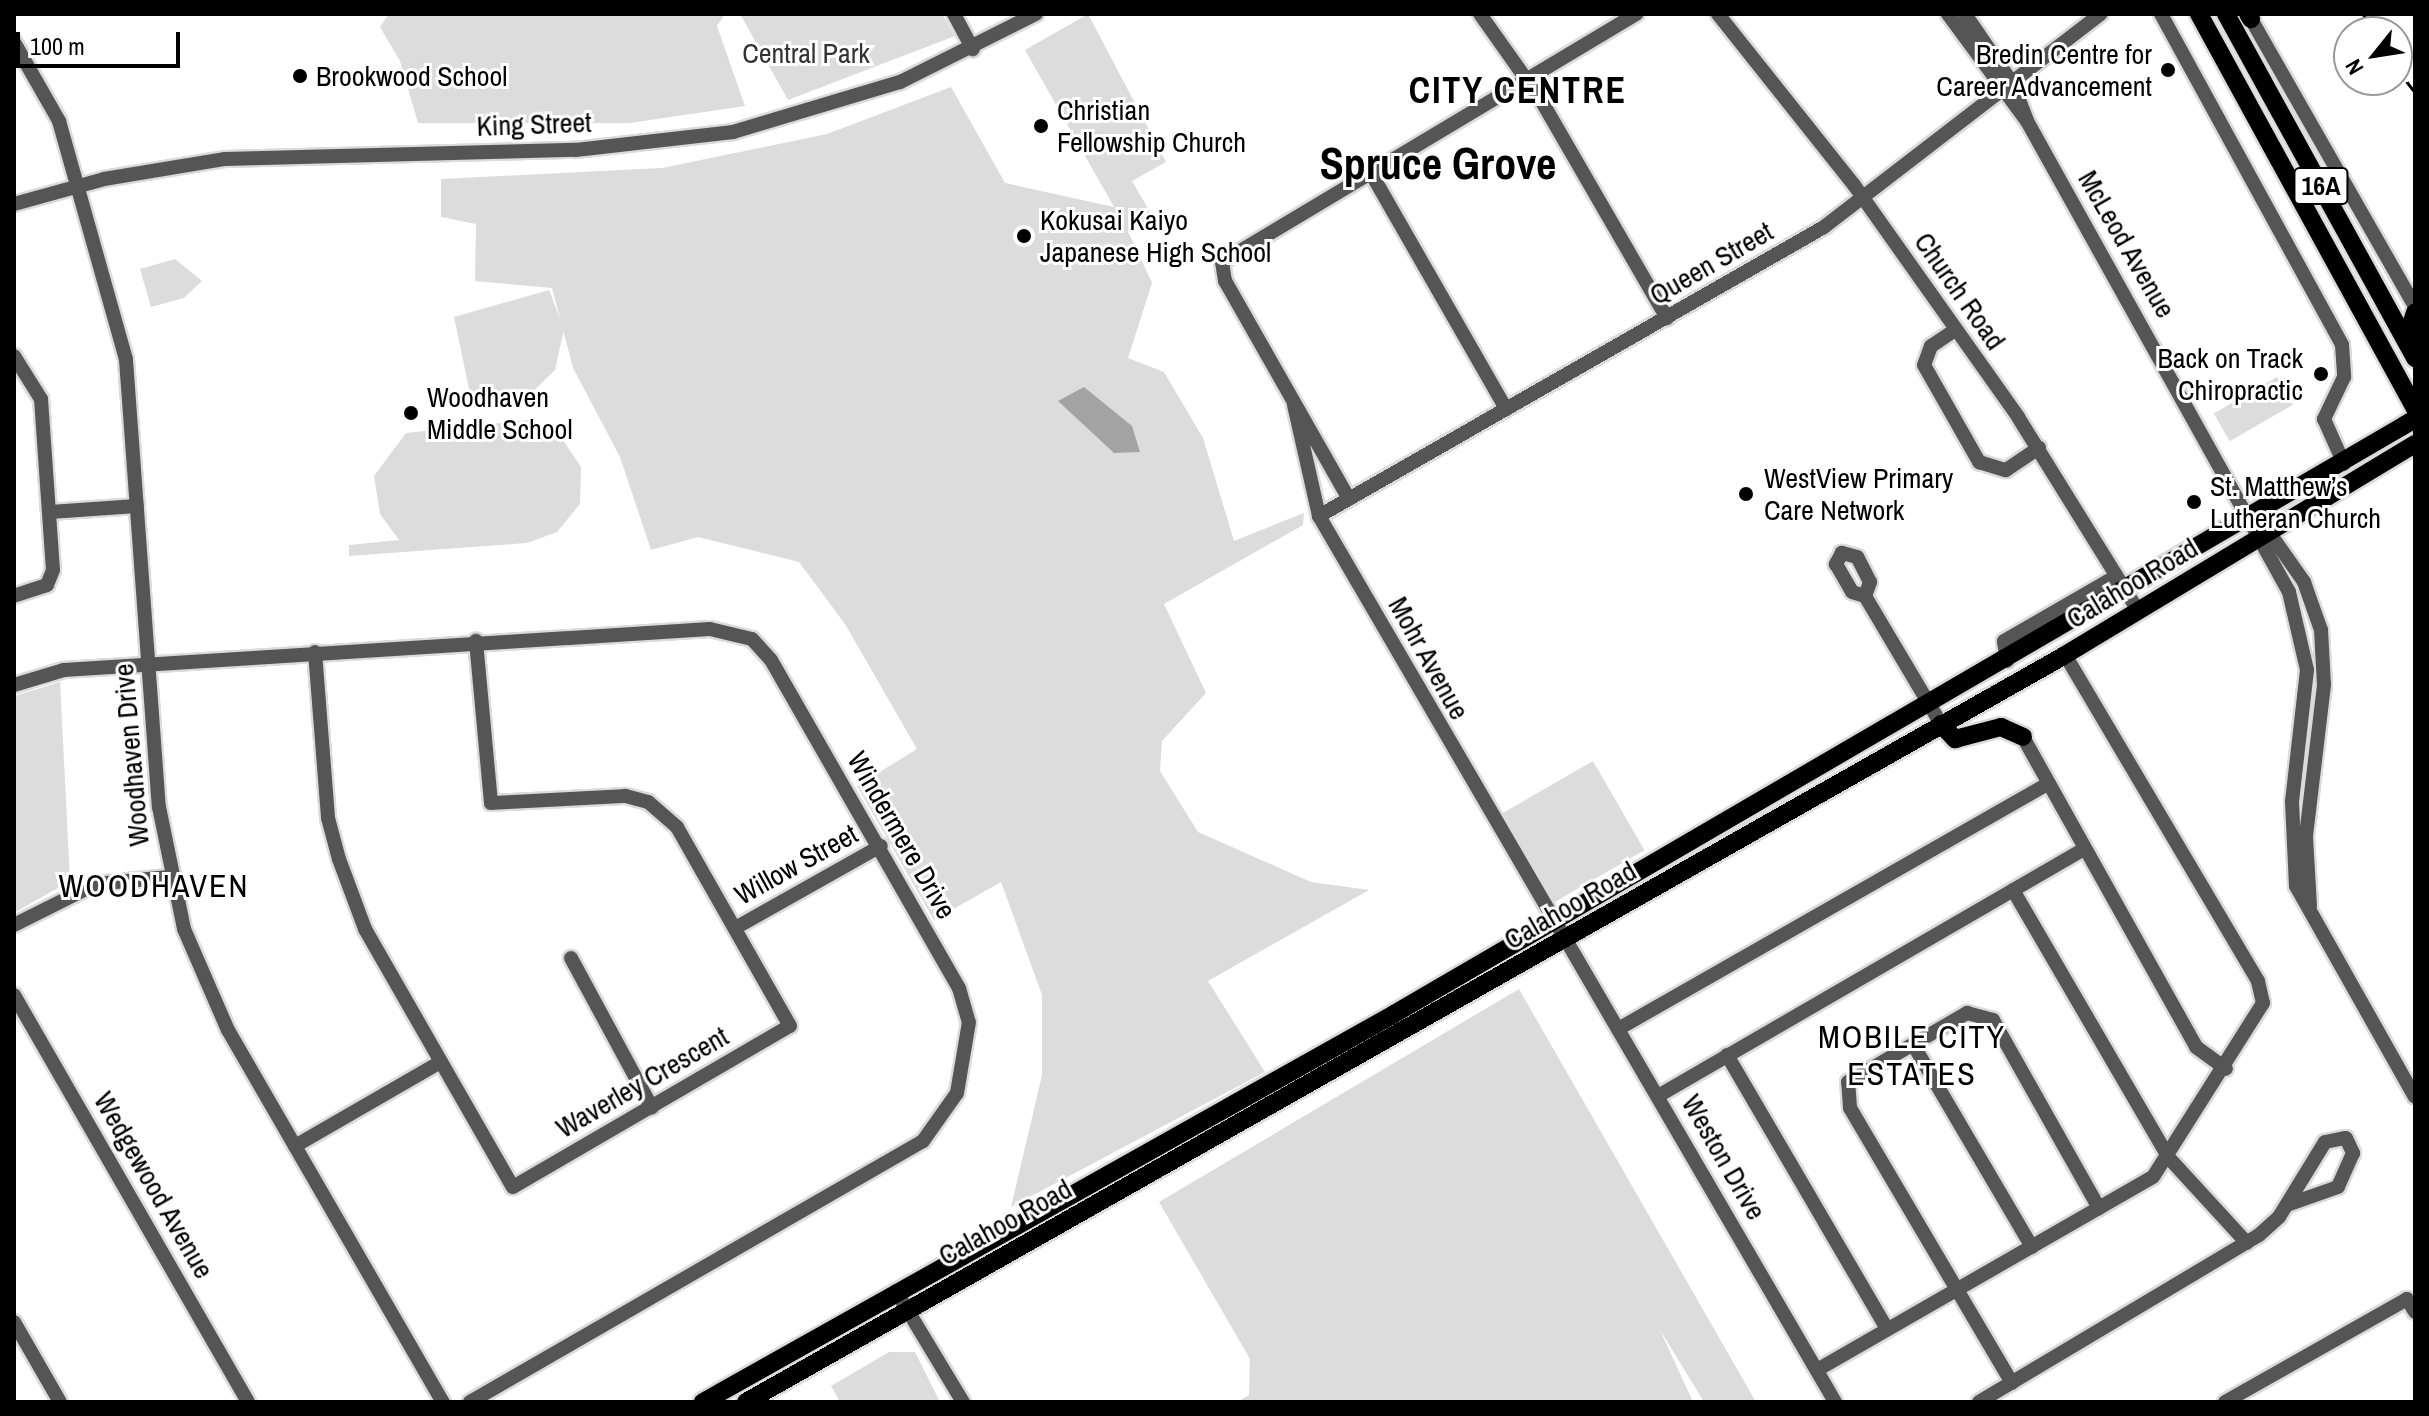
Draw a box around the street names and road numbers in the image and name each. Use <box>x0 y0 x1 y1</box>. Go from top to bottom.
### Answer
street label: King Street <box>476 105 592 143</box>
street label: McLeod Avenue <box>2071 164 2183 324</box>
road number: 16A <box>2293 164 2349 208</box>
street label: Queen Street <box>1643 214 1779 312</box>
street label: Church Road <box>1907 226 2013 356</box>
street label: Calahoo Road <box>2060 531 2204 635</box>
street label: Mohr Avenue <box>1381 590 1477 726</box>
street label: Woodhaven Drive <box>106 662 156 848</box>
street label: Windermere Drive <box>841 745 963 925</box>
street label: Willow Street <box>729 817 863 911</box>
street label: Calahoo Road <box>1498 854 1642 956</box>
street label: Waverley Crescent <box>550 1019 734 1145</box>
street label: Wedgewood Avenue <box>87 1085 221 1285</box>
street label: Weston Drive <box>1675 1089 1773 1225</box>
street label: Calahoo Road <box>933 1172 1077 1272</box>

